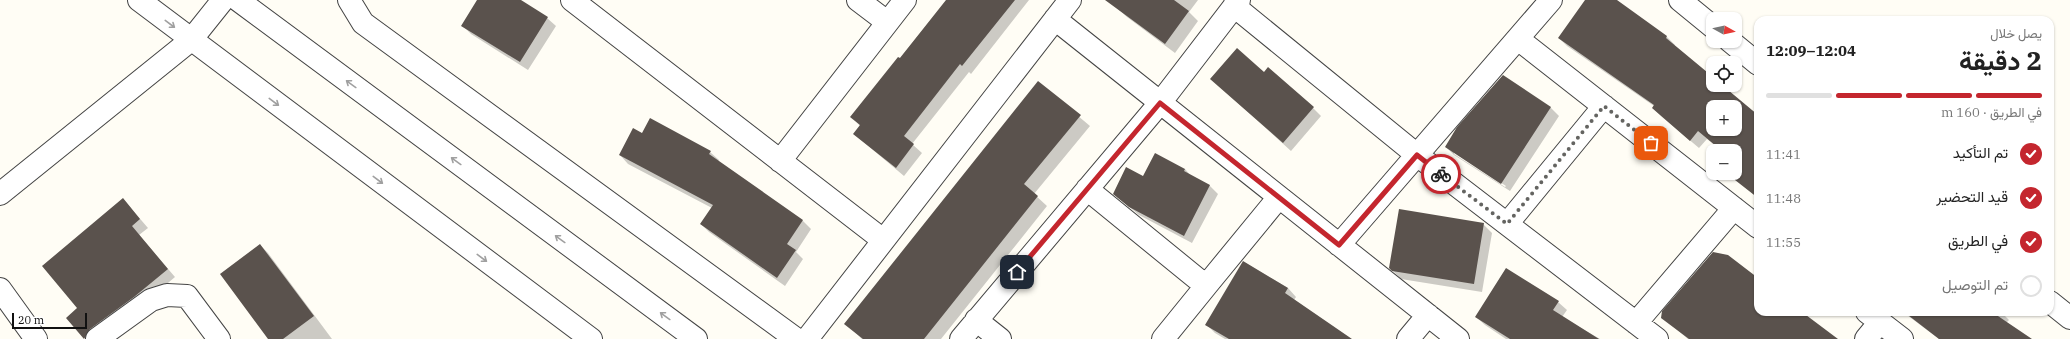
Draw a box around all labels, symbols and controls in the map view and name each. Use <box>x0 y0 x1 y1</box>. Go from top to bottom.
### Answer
north arrow <box>1706 12 1742 48</box>
map controls <box>1706 12 1742 180</box>
one-way arrow <box>164 19 175 28</box>
text: يصل خلال <box>1990 25 2042 42</box>
text: 12:04–12:09 <box>1766 41 1856 60</box>
text: 2 دقيقة <box>1959 43 2042 77</box>
button: locate <box>1706 56 1742 92</box>
one-way arrow <box>346 80 357 88</box>
one-way arrow <box>268 98 279 106</box>
button: + <box>1706 100 1742 136</box>
text: في الطريق · 160 m <box>1941 104 2042 121</box>
pin <box>1634 126 1668 160</box>
icon: bag <box>1640 132 1662 154</box>
text: تم التأكيد <box>1953 143 2008 162</box>
icon: check <box>2020 143 2042 165</box>
button: − <box>1706 144 1742 180</box>
text: 11:41 <box>1766 146 1801 163</box>
courier <box>1421 154 1461 194</box>
one-way arrow <box>450 157 461 165</box>
icon: bike <box>1430 163 1452 185</box>
one-way arrow <box>372 175 383 184</box>
text: قيد التحضير <box>1936 187 2008 206</box>
icon: check <box>2020 187 2042 209</box>
text: 11:48 <box>1766 190 1801 207</box>
text: في الطريق <box>1948 231 2008 250</box>
icon: check <box>2020 231 2042 253</box>
one-way arrow <box>555 234 566 243</box>
text: 11:55 <box>1766 234 1801 251</box>
one-way arrow <box>476 253 487 262</box>
pin <box>1000 255 1034 289</box>
icon: home <box>1006 261 1028 283</box>
text: تم التوصيل <box>1942 275 2008 294</box>
scale bar <box>12 311 87 330</box>
one-way arrow <box>659 312 670 320</box>
text: 20 m <box>18 313 44 327</box>

